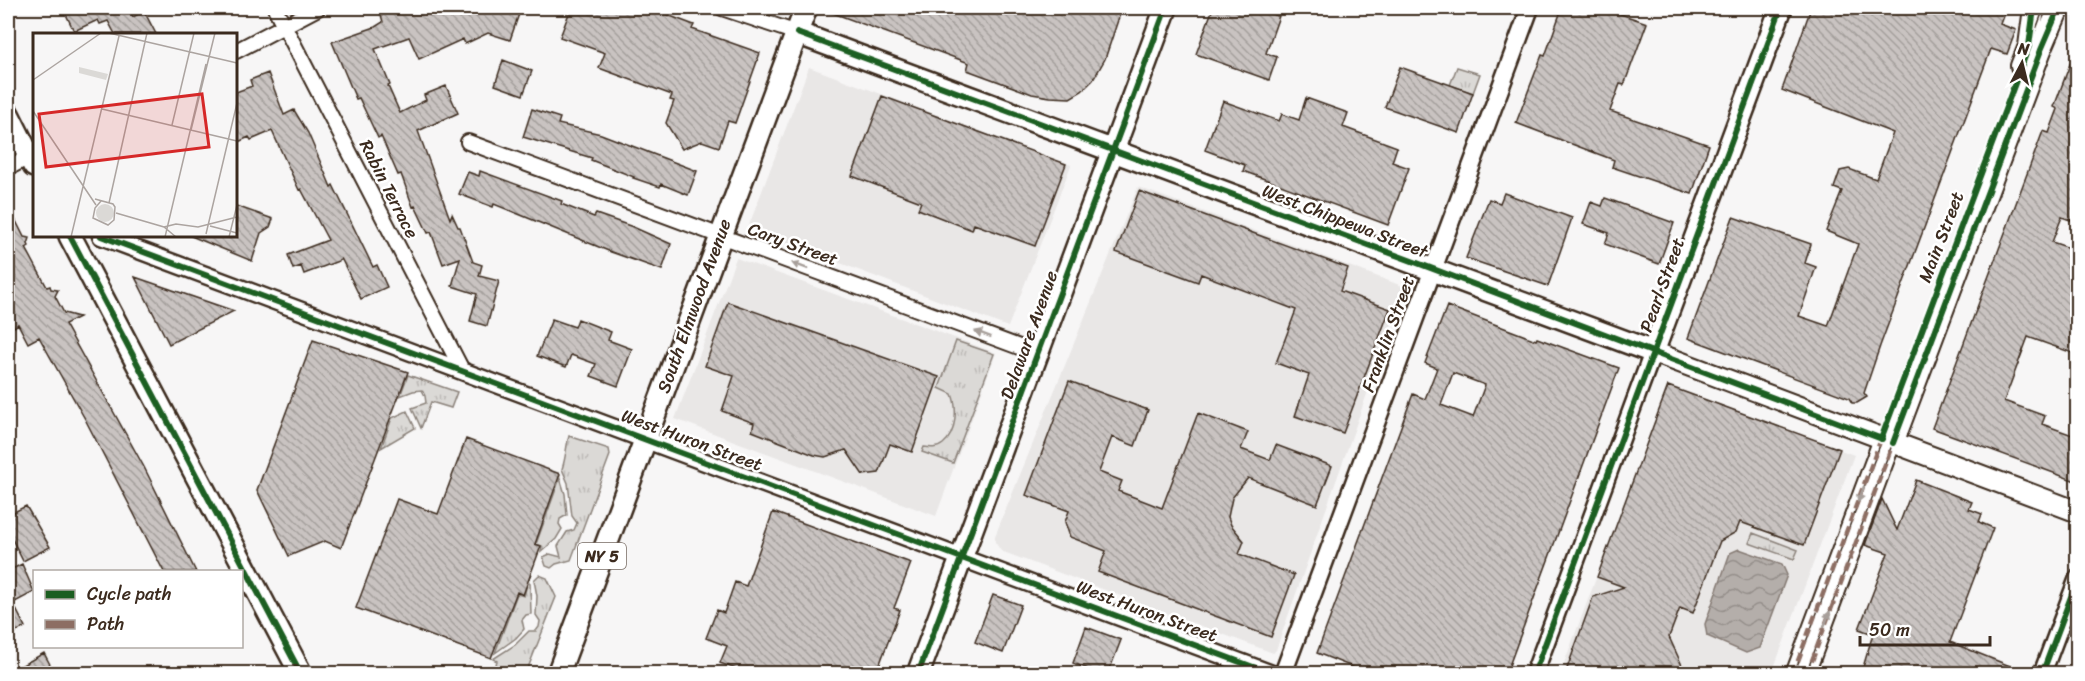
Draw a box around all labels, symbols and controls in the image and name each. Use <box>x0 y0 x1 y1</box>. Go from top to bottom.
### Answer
inset map <box>33 33 237 237</box>
north arrow <box>1992 33 2052 93</box>
text: N <box>2016 33 2032 64</box>
street label: Rabin Terrace <box>350 134 428 244</box>
street label: West Chippewa Street <box>1257 175 1433 268</box>
street label: Main Street <box>1909 187 1973 287</box>
street label: Cary Street <box>743 213 843 275</box>
street label: South Elmwood Avenue <box>648 214 740 398</box>
street label: Pearl Street <box>1630 233 1694 337</box>
one-way arrow <box>791 261 809 270</box>
street label: Delaware Avenue <box>991 266 1067 404</box>
street label: Franklin Street <box>1352 271 1424 397</box>
one-way arrow <box>974 329 992 338</box>
street label: West Huron Street <box>617 400 767 480</box>
one-way arrow <box>1855 485 1865 503</box>
road number: NY 5 <box>578 543 626 569</box>
legend <box>33 570 243 648</box>
street label: West Huron Street <box>1072 571 1222 651</box>
text: Cycle path <box>87 578 171 610</box>
text: Path <box>87 608 124 640</box>
scale bar <box>1860 609 1990 647</box>
one-way arrow <box>1823 610 1833 628</box>
text: 50 m <box>1869 614 1910 646</box>

